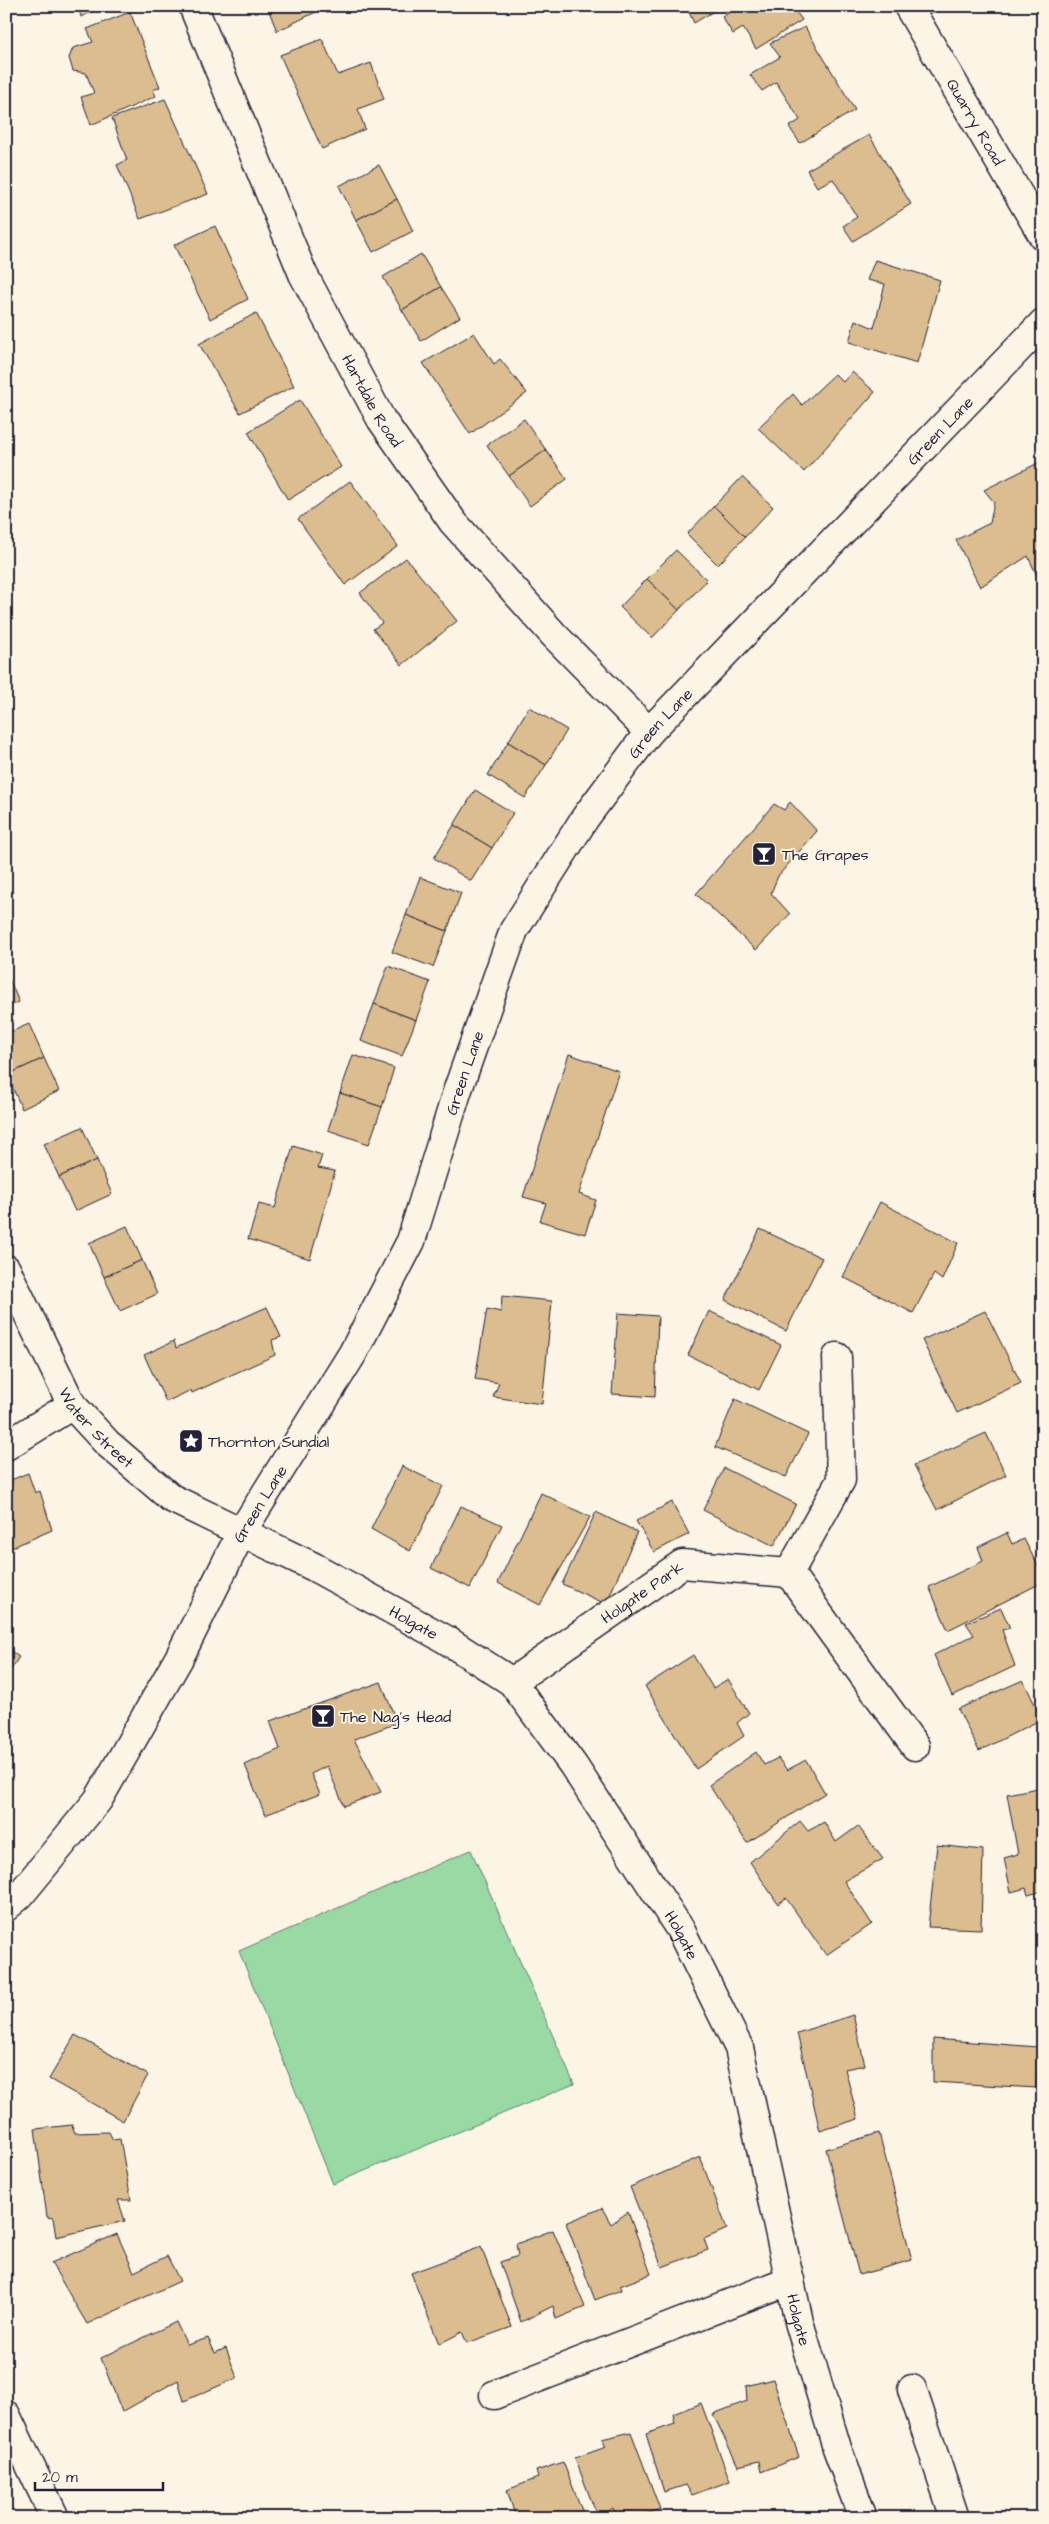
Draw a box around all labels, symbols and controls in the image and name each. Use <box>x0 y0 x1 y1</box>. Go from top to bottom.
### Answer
street label: Quarry Road <box>941 75 1009 170</box>
street label: Hartdale Road <box>336 351 407 452</box>
street label: Green Lane <box>902 392 979 470</box>
street label: Green Lane <box>623 683 698 763</box>
bar icon: The Grapes <box>751 841 777 867</box>
place label: The Grapes <box>782 844 869 866</box>
street label: Green Lane <box>441 1028 490 1118</box>
street label: Water Street <box>53 1384 139 1474</box>
place icon: Thornton Sundial <box>178 1428 204 1454</box>
place label: Thornton Sundial <box>208 1431 329 1453</box>
street label: Green Lane <box>228 1461 293 1546</box>
street label: Holgate Park <box>597 1556 688 1629</box>
street label: Holgate <box>385 1600 442 1645</box>
bar icon: The Nag's Head <box>310 1703 336 1729</box>
place label: The Nag's Head <box>340 1706 451 1729</box>
street label: Holgate <box>659 1907 704 1964</box>
street label: Holgate <box>781 2292 816 2349</box>
scale bar <box>35 2459 162 2491</box>
text: 20 m <box>42 2467 78 2488</box>

